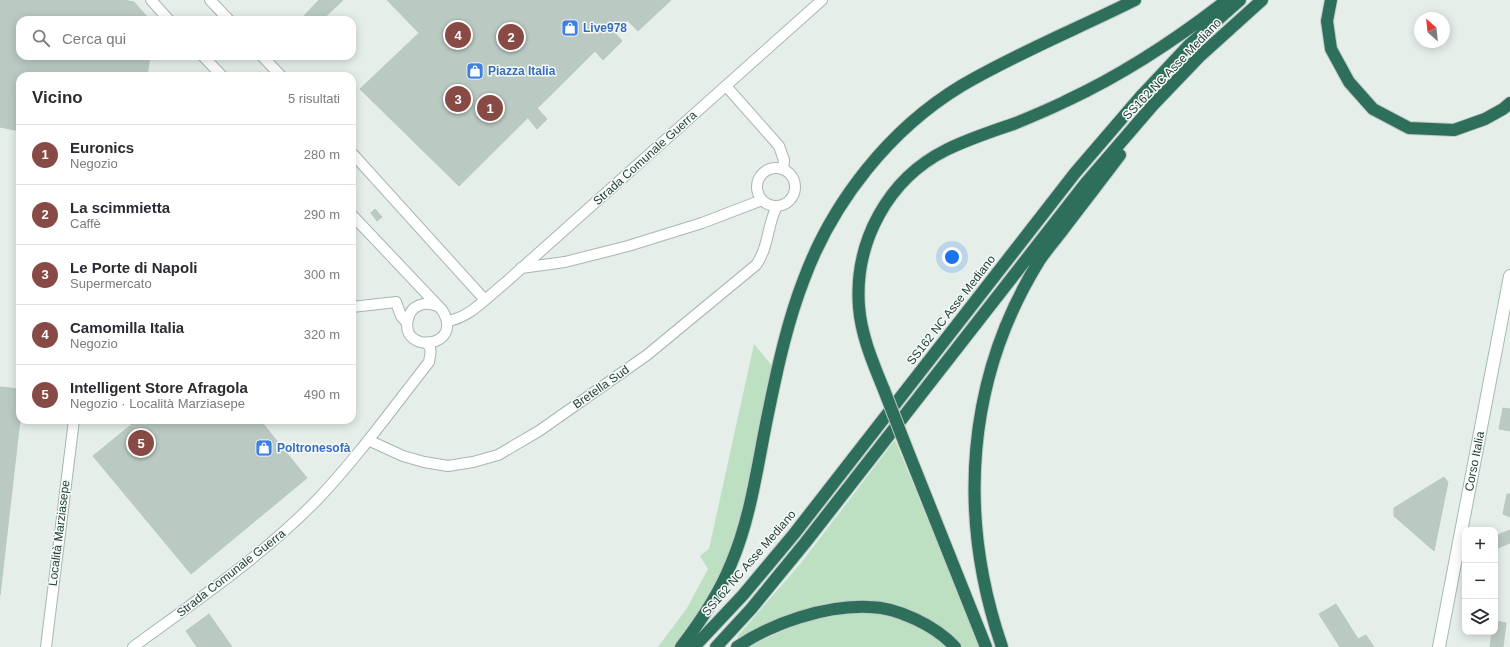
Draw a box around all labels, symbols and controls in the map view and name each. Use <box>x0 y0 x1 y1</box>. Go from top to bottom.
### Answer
north arrow <box>1414 12 1450 48</box>
street label: SS162 NC Asse Mediano <box>1120 15 1224 123</box>
search box <box>16 16 356 60</box>
shop icon: Live978 <box>560 18 580 38</box>
pin: 4 <box>445 20 471 50</box>
place label: Live978 <box>583 21 627 35</box>
pin: 2 <box>498 22 524 52</box>
icon: search <box>30 27 52 49</box>
text: Cerca qui <box>62 30 126 47</box>
shop icon: Piazza Italia <box>465 61 485 81</box>
place label: Piazza Italia <box>488 64 556 78</box>
pin: 3 <box>445 84 471 114</box>
text: Vicino <box>32 88 83 107</box>
text: 5 risultati <box>288 91 340 106</box>
pin: 1 <box>477 93 503 123</box>
street label: Strada Comunale Guerra <box>590 108 700 208</box>
text: Euronics <box>70 139 134 156</box>
text: 1 <box>41 147 49 162</box>
text: 280 m <box>304 147 340 162</box>
text: Negozio <box>70 156 118 171</box>
text: La scimmietta <box>70 199 170 216</box>
text: 2 <box>41 207 49 222</box>
text: 290 m <box>304 207 340 222</box>
text: Caffè <box>70 216 101 231</box>
your location <box>942 247 962 267</box>
street label: SS162 NC Asse Mediano <box>904 252 998 368</box>
text: Le Porte di Napoli <box>70 259 198 276</box>
text: 3 <box>41 267 49 282</box>
text: 300 m <box>304 267 340 282</box>
text: Supermercato <box>70 276 152 291</box>
text: Camomilla Italia <box>70 319 184 336</box>
text: 4 <box>41 327 49 342</box>
text: 320 m <box>304 327 340 342</box>
text: Negozio <box>70 336 118 351</box>
street label: Bretella Sud <box>570 363 632 411</box>
text: Intelligent Store Afragola <box>70 379 248 396</box>
text: 5 <box>41 387 49 402</box>
text: 490 m <box>304 387 340 402</box>
text: Negozio · Località Marziasepe <box>70 396 245 411</box>
pin: 5 <box>128 428 154 458</box>
street label: Corso Italia <box>1462 430 1487 493</box>
shop icon: Poltronesofà <box>254 438 274 458</box>
place label: Poltronesofà <box>277 441 351 455</box>
street label: Località Marziasepe <box>46 479 72 587</box>
street label: SS162 NC Asse Mediano <box>699 507 799 619</box>
street label: Strada Comunale Guerra <box>174 526 288 620</box>
map controls <box>1462 527 1498 635</box>
button: + <box>1462 527 1498 563</box>
button: − <box>1462 563 1498 599</box>
button: layers <box>1462 599 1498 635</box>

